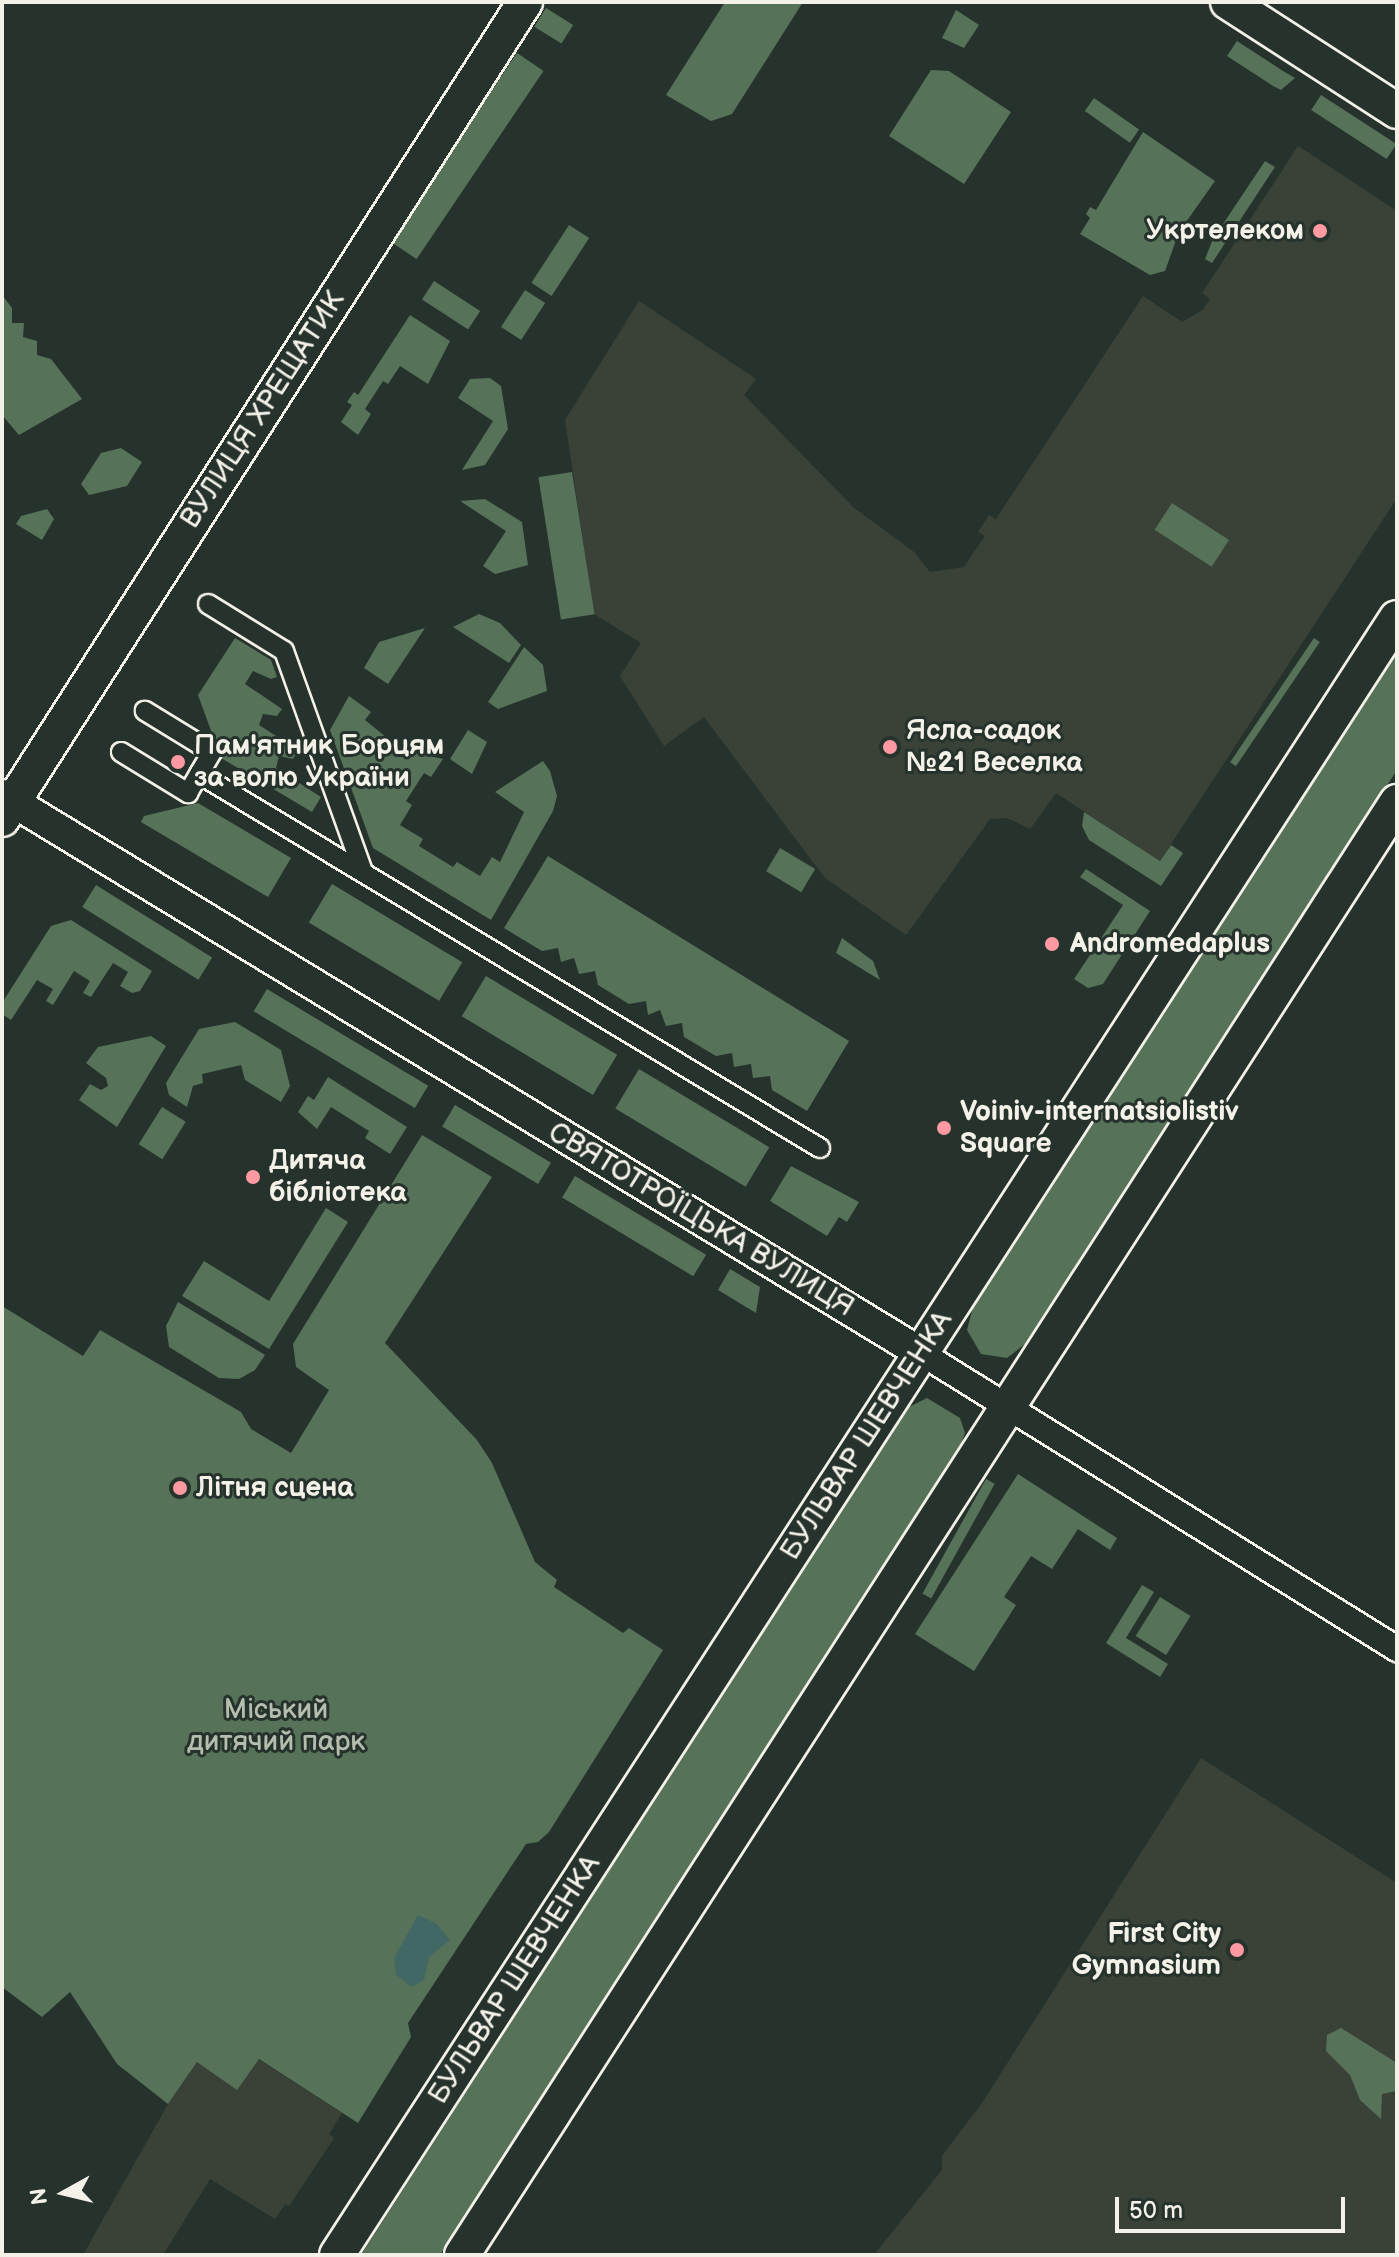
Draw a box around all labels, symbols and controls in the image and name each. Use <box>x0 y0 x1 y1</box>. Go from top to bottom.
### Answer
place label: Укртелеком <box>1146 214 1304 248</box>
marker: Укртелеком <box>1311 222 1329 240</box>
street label: ВУЛИЦЯ ХРЕЩАТИК <box>174 285 352 535</box>
place label: Ясла-садок №21 Веселка <box>906 714 1083 780</box>
place label: Пам'ятник Борцям за волю України <box>194 729 444 795</box>
marker: Ясла-садок №21 Веселка <box>881 738 899 756</box>
marker: Пам'ятник Борцям за волю України <box>169 753 187 771</box>
place label: Andromedaplus <box>1070 927 1270 961</box>
marker: Andromedaplus <box>1041 933 1063 955</box>
place label: Voiniv-internatsiolistiv Square <box>960 1095 1239 1161</box>
street label: СВЯТОТРОЇЦЬКА ВУЛИЦЯ <box>542 1115 860 1325</box>
marker: Voiniv-internatsiolistiv Square <box>935 1119 953 1137</box>
place label: Дитяча бібліотека <box>269 1144 407 1210</box>
marker: Дитяча бібліотека <box>244 1168 262 1186</box>
street label: БУЛЬВАР ШЕВЧЕНКА <box>774 1305 960 1567</box>
place label: Літня сцена <box>196 1471 353 1505</box>
marker: Літня сцена <box>171 1479 189 1497</box>
park label: Міський дитячий парк <box>187 1693 365 1759</box>
street label: БУЛЬВАР ШЕВЧЕНКА <box>422 1849 608 2111</box>
place label: First City Gymnasium <box>1072 1917 1221 1983</box>
marker: First City Gymnasium <box>1228 1941 1246 1959</box>
north arrow <box>24 2153 104 2233</box>
scale bar <box>1119 2181 1349 2231</box>
text: N <box>25 2186 54 2206</box>
text: 50 m <box>1129 2196 1183 2225</box>

